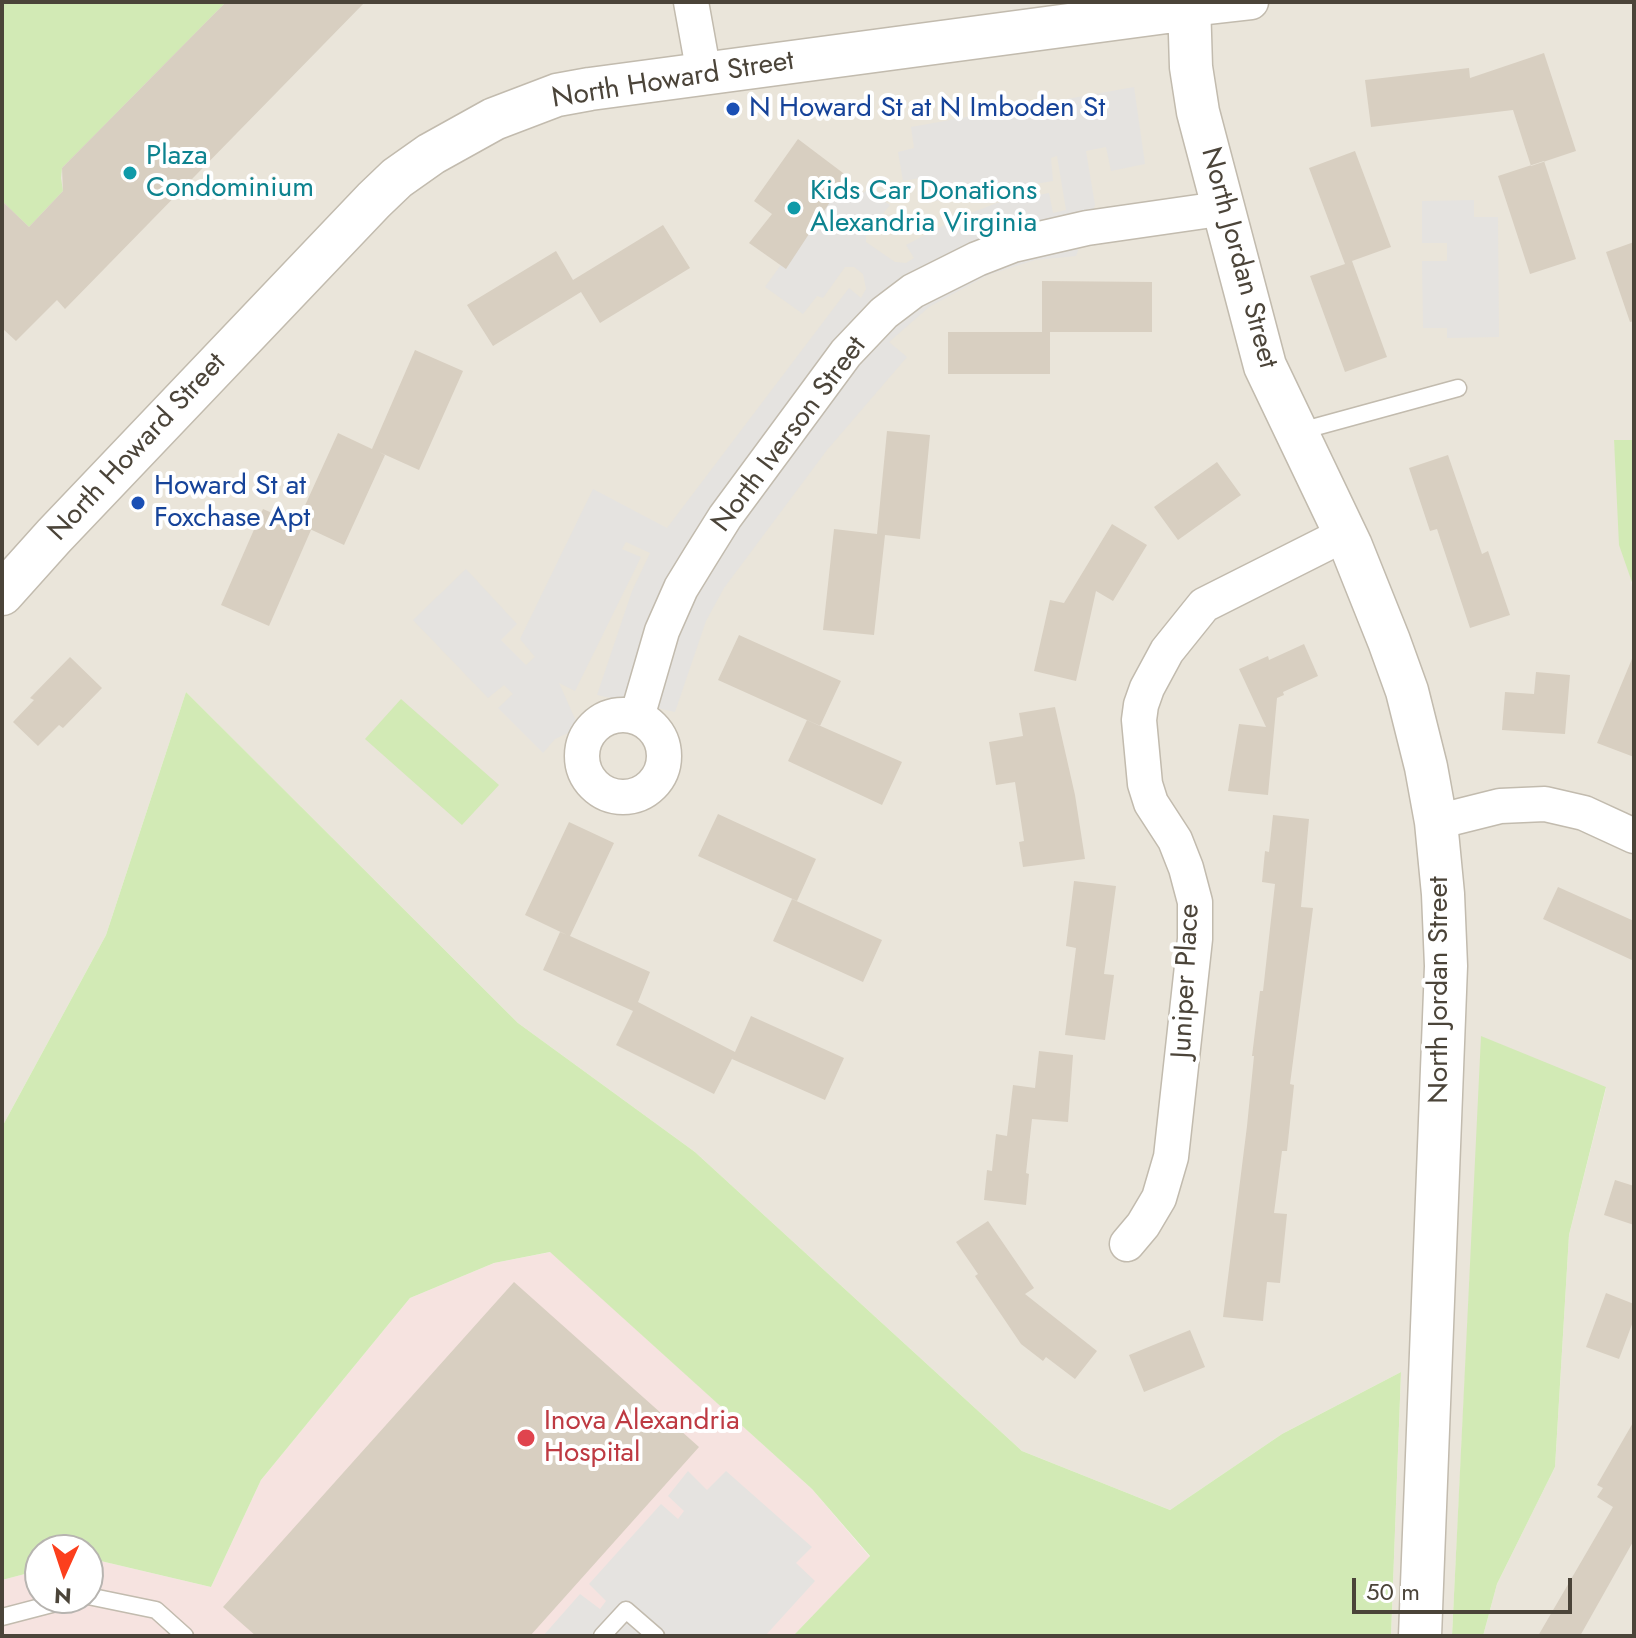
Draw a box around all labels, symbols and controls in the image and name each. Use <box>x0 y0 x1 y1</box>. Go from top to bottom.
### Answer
street label: North Howard Street <box>550 45 796 117</box>
place label: N Howard St at N Imboden St <box>749 92 1105 126</box>
marker: N Howard St at N Imboden St <box>724 100 742 118</box>
place label: Plaza Condominium <box>146 140 314 206</box>
street label: North Jordan Street <box>1192 144 1284 372</box>
marker: Plaza Condominium <box>121 164 139 182</box>
place label: Kids Car Donations Alexandria Virginia <box>810 175 1037 241</box>
marker: Kids Car Donations Alexandria Virginia <box>785 199 803 217</box>
street label: North Iverson Street <box>706 331 874 539</box>
street label: North Howard Street <box>42 347 234 549</box>
place label: Howard St at Foxchase Apt <box>154 470 310 536</box>
marker: Howard St at Foxchase Apt <box>129 494 147 512</box>
street label: North Jordan Street <box>1423 876 1457 1104</box>
street label: Juniper Place <box>1166 903 1208 1059</box>
place label: Inova Alexandria Hospital <box>544 1405 740 1471</box>
marker: Inova Alexandria Hospital <box>515 1427 537 1449</box>
north arrow <box>24 1534 104 1614</box>
scale bar <box>1356 1562 1576 1612</box>
text: 50 m <box>1366 1574 1420 1609</box>
text: N <box>53 1580 72 1612</box>

